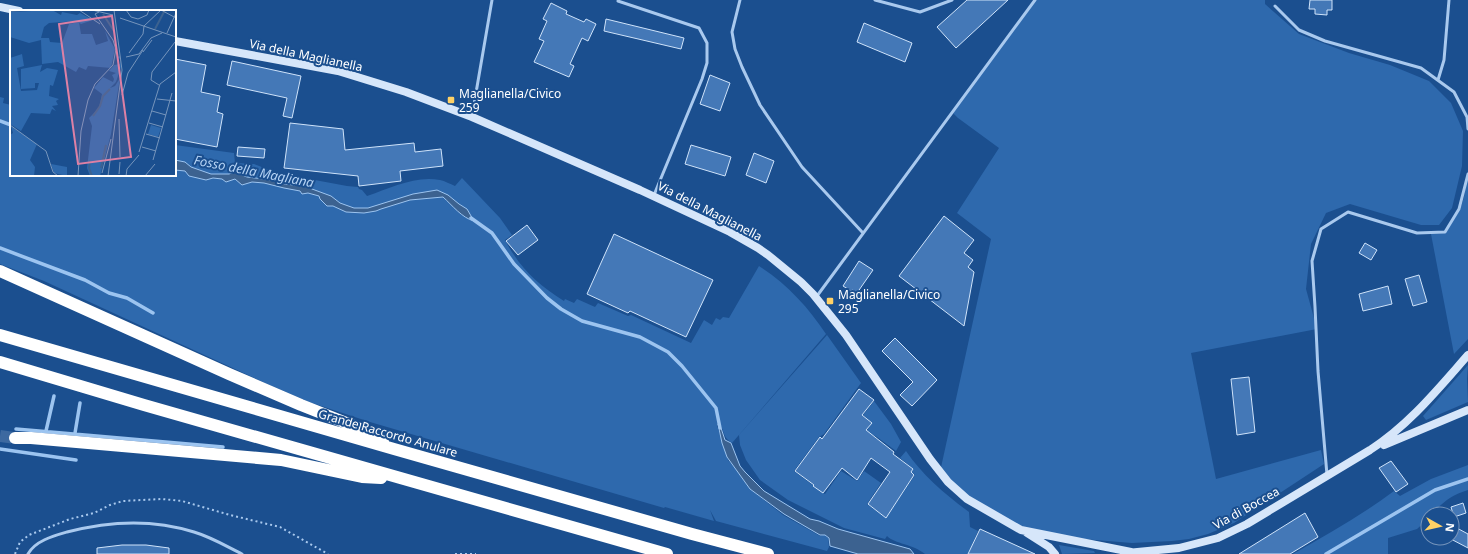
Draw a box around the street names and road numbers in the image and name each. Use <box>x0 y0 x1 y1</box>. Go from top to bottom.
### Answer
street label: Via della Maglianella <box>248 35 364 75</box>
street label: Via della Maglianella <box>655 177 765 245</box>
street label: Grande Raccordo Anulare <box>316 405 460 461</box>
street label: Via di Boccea <box>1210 483 1282 533</box>

